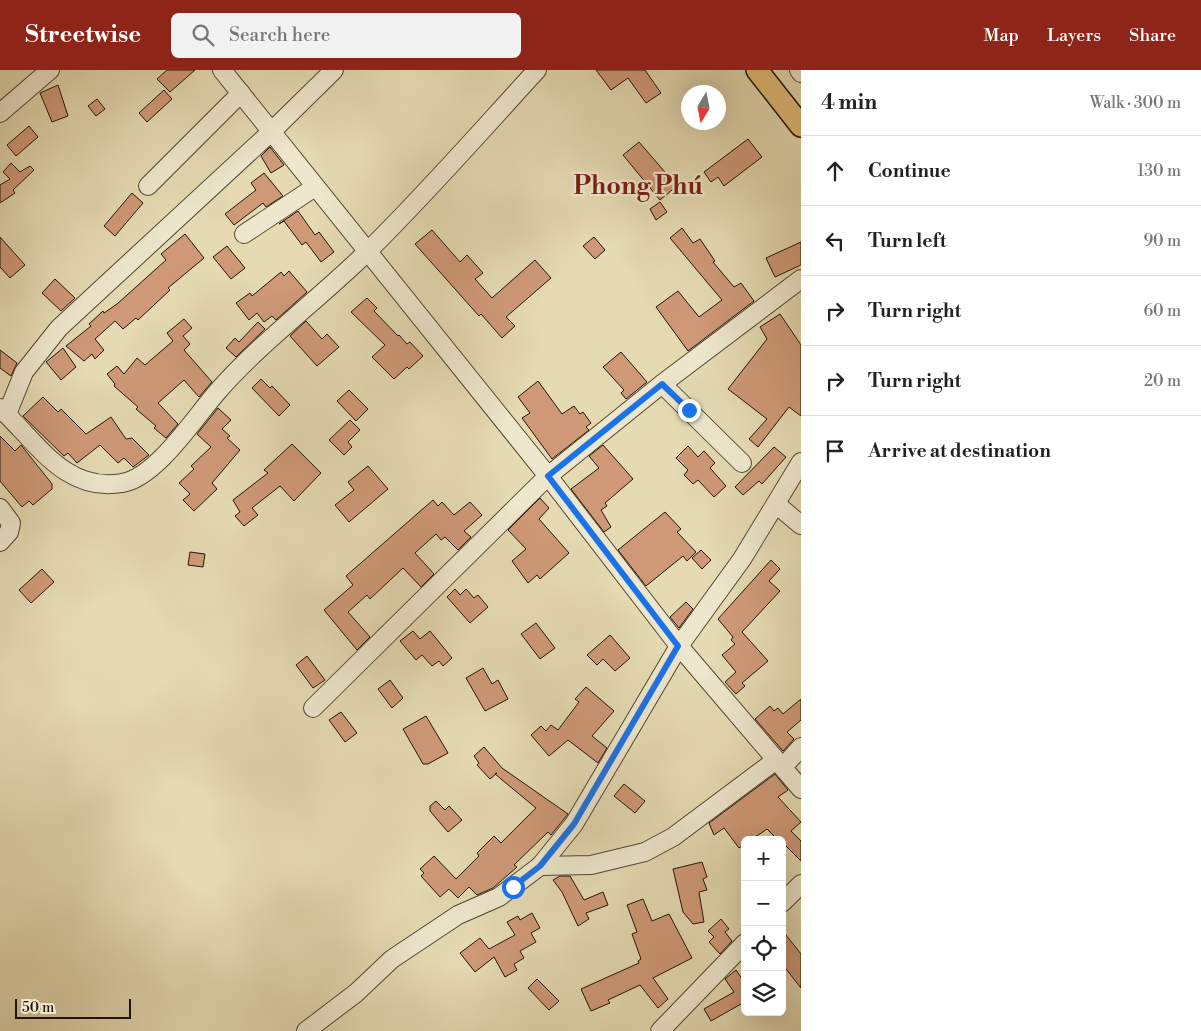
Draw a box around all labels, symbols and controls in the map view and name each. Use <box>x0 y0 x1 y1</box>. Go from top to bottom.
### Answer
search box <box>171 13 521 58</box>
text: Streetwise <box>25 20 141 50</box>
icon: search <box>189 21 217 49</box>
text: Search here <box>229 23 330 47</box>
text: Map <box>984 24 1019 47</box>
text: Layers <box>1047 24 1101 47</box>
text: Share <box>1129 24 1176 47</box>
north arrow <box>681 85 726 130</box>
text: 4 min <box>821 90 877 116</box>
text: Walk · 300 m <box>1090 93 1181 113</box>
icon: ahead <box>821 157 849 185</box>
text: Continue <box>868 159 951 183</box>
text: 130 m <box>1137 161 1181 181</box>
district label: Phong Phú <box>573 171 703 202</box>
icon: left <box>821 227 849 255</box>
text: Turn left <box>868 229 947 253</box>
text: 90 m <box>1143 231 1181 251</box>
icon: right <box>821 297 849 325</box>
text: Turn right <box>868 299 961 323</box>
text: 60 m <box>1143 301 1181 321</box>
icon: right <box>821 367 849 395</box>
text: Turn right <box>868 369 961 393</box>
text: 20 m <box>1144 371 1181 391</box>
route end <box>678 399 701 422</box>
icon: arrive <box>821 437 849 465</box>
text: Arrive at destination <box>868 439 1051 463</box>
map controls <box>741 836 786 1016</box>
button: + <box>741 836 786 881</box>
route start <box>502 876 525 899</box>
button: − <box>741 881 786 926</box>
button: locate <box>741 926 786 971</box>
button: layers <box>741 971 786 1016</box>
scale bar <box>15 996 131 1019</box>
text: 50 m <box>22 999 54 1017</box>

